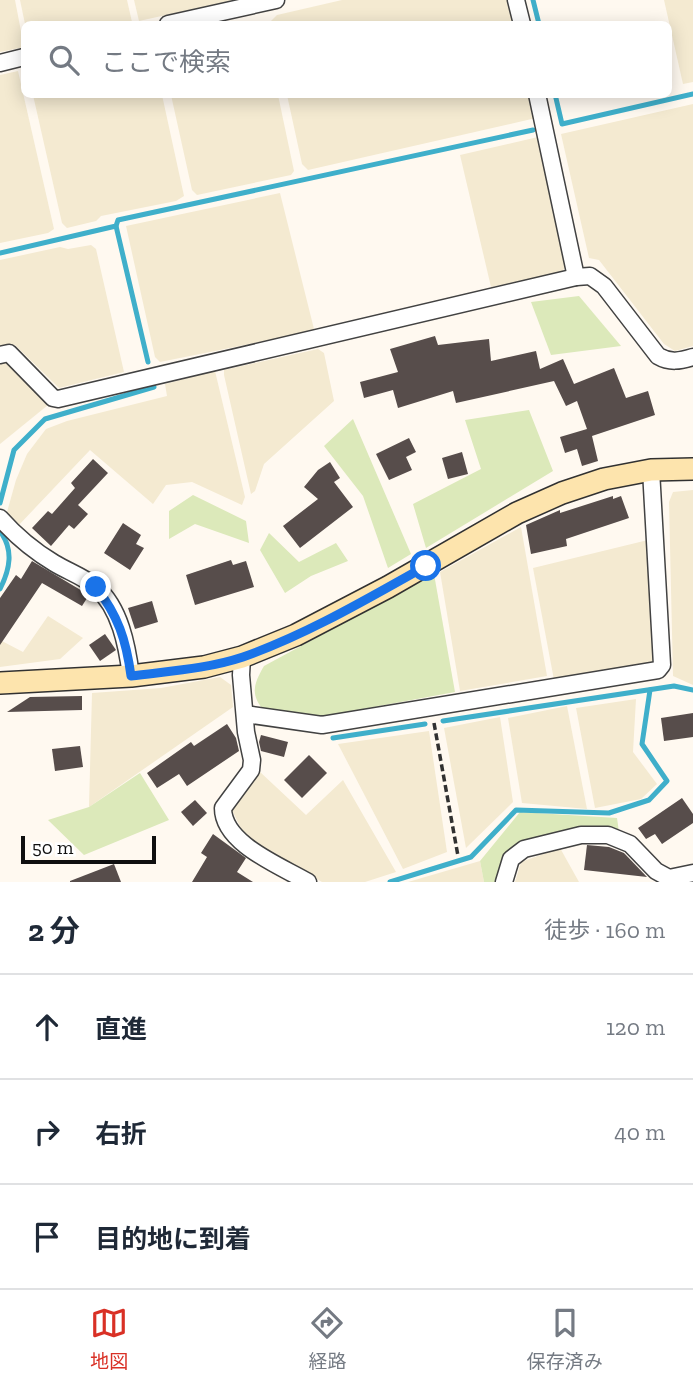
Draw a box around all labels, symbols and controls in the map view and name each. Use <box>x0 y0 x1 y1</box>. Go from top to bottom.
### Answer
search box <box>21 21 672 98</box>
icon: search <box>45 41 83 79</box>
text: ここで検索 <box>101 46 231 78</box>
route start <box>410 550 441 581</box>
route end <box>80 571 111 602</box>
scale bar <box>21 833 156 865</box>
text: 50 m <box>32 836 73 859</box>
text: 2 分 <box>28 913 80 949</box>
text: 徒歩 · 160 m <box>544 916 665 944</box>
icon: ahead <box>28 1008 66 1046</box>
text: 直進 <box>95 1013 147 1045</box>
text: 120 m <box>606 1013 665 1041</box>
icon: right <box>28 1113 66 1151</box>
text: 右折 <box>95 1118 147 1150</box>
text: 40 m <box>614 1118 665 1146</box>
icon: arrive <box>28 1218 66 1256</box>
text: 目的地に到着 <box>95 1223 251 1255</box>
tab: 地図 <box>90 1304 128 1373</box>
tab: 経路 <box>308 1304 347 1373</box>
tab: 保存済み <box>527 1304 603 1373</box>

